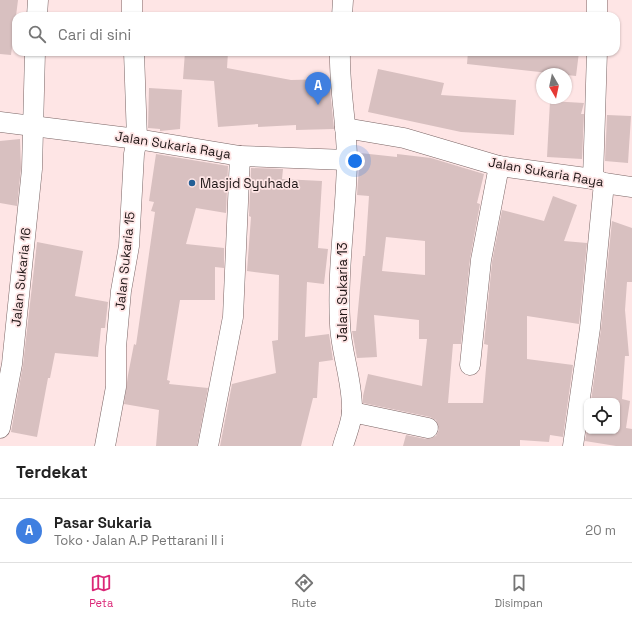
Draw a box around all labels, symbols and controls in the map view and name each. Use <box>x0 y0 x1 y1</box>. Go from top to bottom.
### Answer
search box <box>12 12 620 56</box>
icon: search <box>26 23 48 45</box>
text: Cari di sini <box>58 25 131 44</box>
north arrow <box>536 68 572 104</box>
pin: A <box>305 72 331 105</box>
street label: Jalan Sukaria Raya <box>114 127 233 163</box>
your location <box>345 151 365 171</box>
street label: Jalan Sukaria Raya <box>487 153 606 191</box>
place label: Masjid Syuhada <box>200 175 299 192</box>
marker: Masjid Syuhada <box>187 178 197 188</box>
street label: Jalan Sukaria 15 <box>111 211 139 311</box>
street label: Jalan Sukaria 16 <box>7 227 35 327</box>
street label: Jalan Sukaria 13 <box>334 242 351 342</box>
map controls <box>584 398 620 434</box>
button: locate <box>584 398 620 434</box>
text: Terdekat <box>16 461 88 483</box>
text: Pasar Sukaria <box>54 513 152 532</box>
text: A <box>25 522 33 539</box>
text: 20 m <box>585 522 616 539</box>
text: Toko · Jalan A.P Pettarani II i <box>54 532 224 549</box>
tab: Peta <box>89 572 113 610</box>
tab: Rute <box>291 572 317 610</box>
tab: Disimpan <box>495 572 543 610</box>

